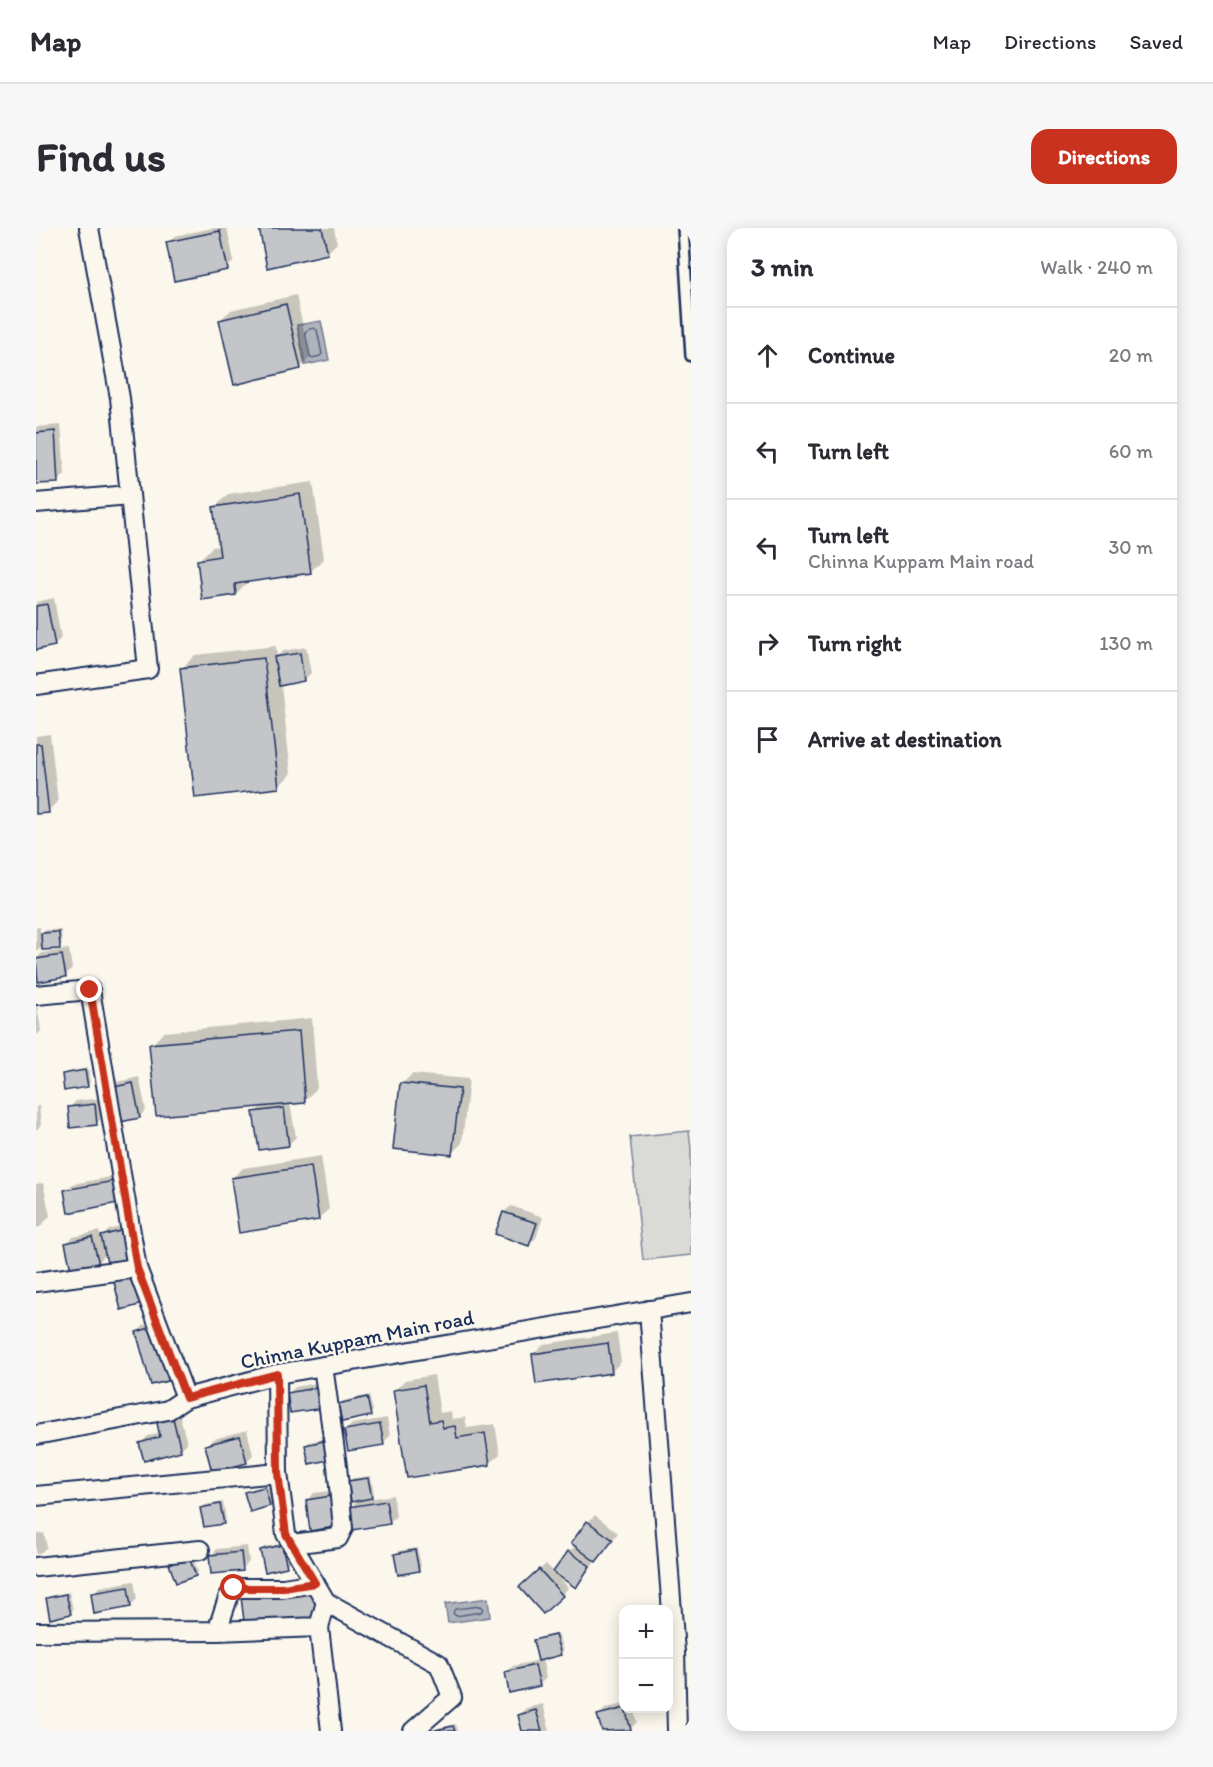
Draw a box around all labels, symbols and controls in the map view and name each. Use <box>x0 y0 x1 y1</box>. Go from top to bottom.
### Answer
text: Map <box>30 24 81 58</box>
text: Map <box>933 29 971 54</box>
text: Directions <box>1004 29 1096 54</box>
text: Saved <box>1129 29 1183 54</box>
button: Directions <box>1031 129 1177 184</box>
text: Find us <box>36 131 166 182</box>
text: 3 min <box>751 251 813 283</box>
text: Walk · 240 m <box>1040 255 1153 279</box>
icon: ahead <box>751 339 784 372</box>
text: Continue <box>808 342 895 369</box>
text: 20 m <box>1109 343 1153 367</box>
icon: left <box>751 435 784 468</box>
text: Turn left <box>808 438 889 465</box>
text: 60 m <box>1109 439 1153 463</box>
text: Turn left <box>808 522 889 549</box>
icon: left <box>751 531 784 564</box>
text: 30 m <box>1108 535 1153 559</box>
text: Chinna Kuppam Main road <box>808 549 1034 573</box>
icon: right <box>751 627 784 660</box>
text: Turn right <box>808 630 902 657</box>
text: 130 m <box>1099 631 1153 655</box>
icon: arrive <box>751 723 784 756</box>
text: Arrive at destination <box>808 726 1002 753</box>
route end <box>76 976 102 1002</box>
street label: Chinna Kuppam Main road <box>238 1304 476 1374</box>
route start <box>220 1574 246 1600</box>
map controls <box>619 1605 673 1713</box>
button: + <box>619 1605 673 1659</box>
button: − <box>619 1659 673 1713</box>

